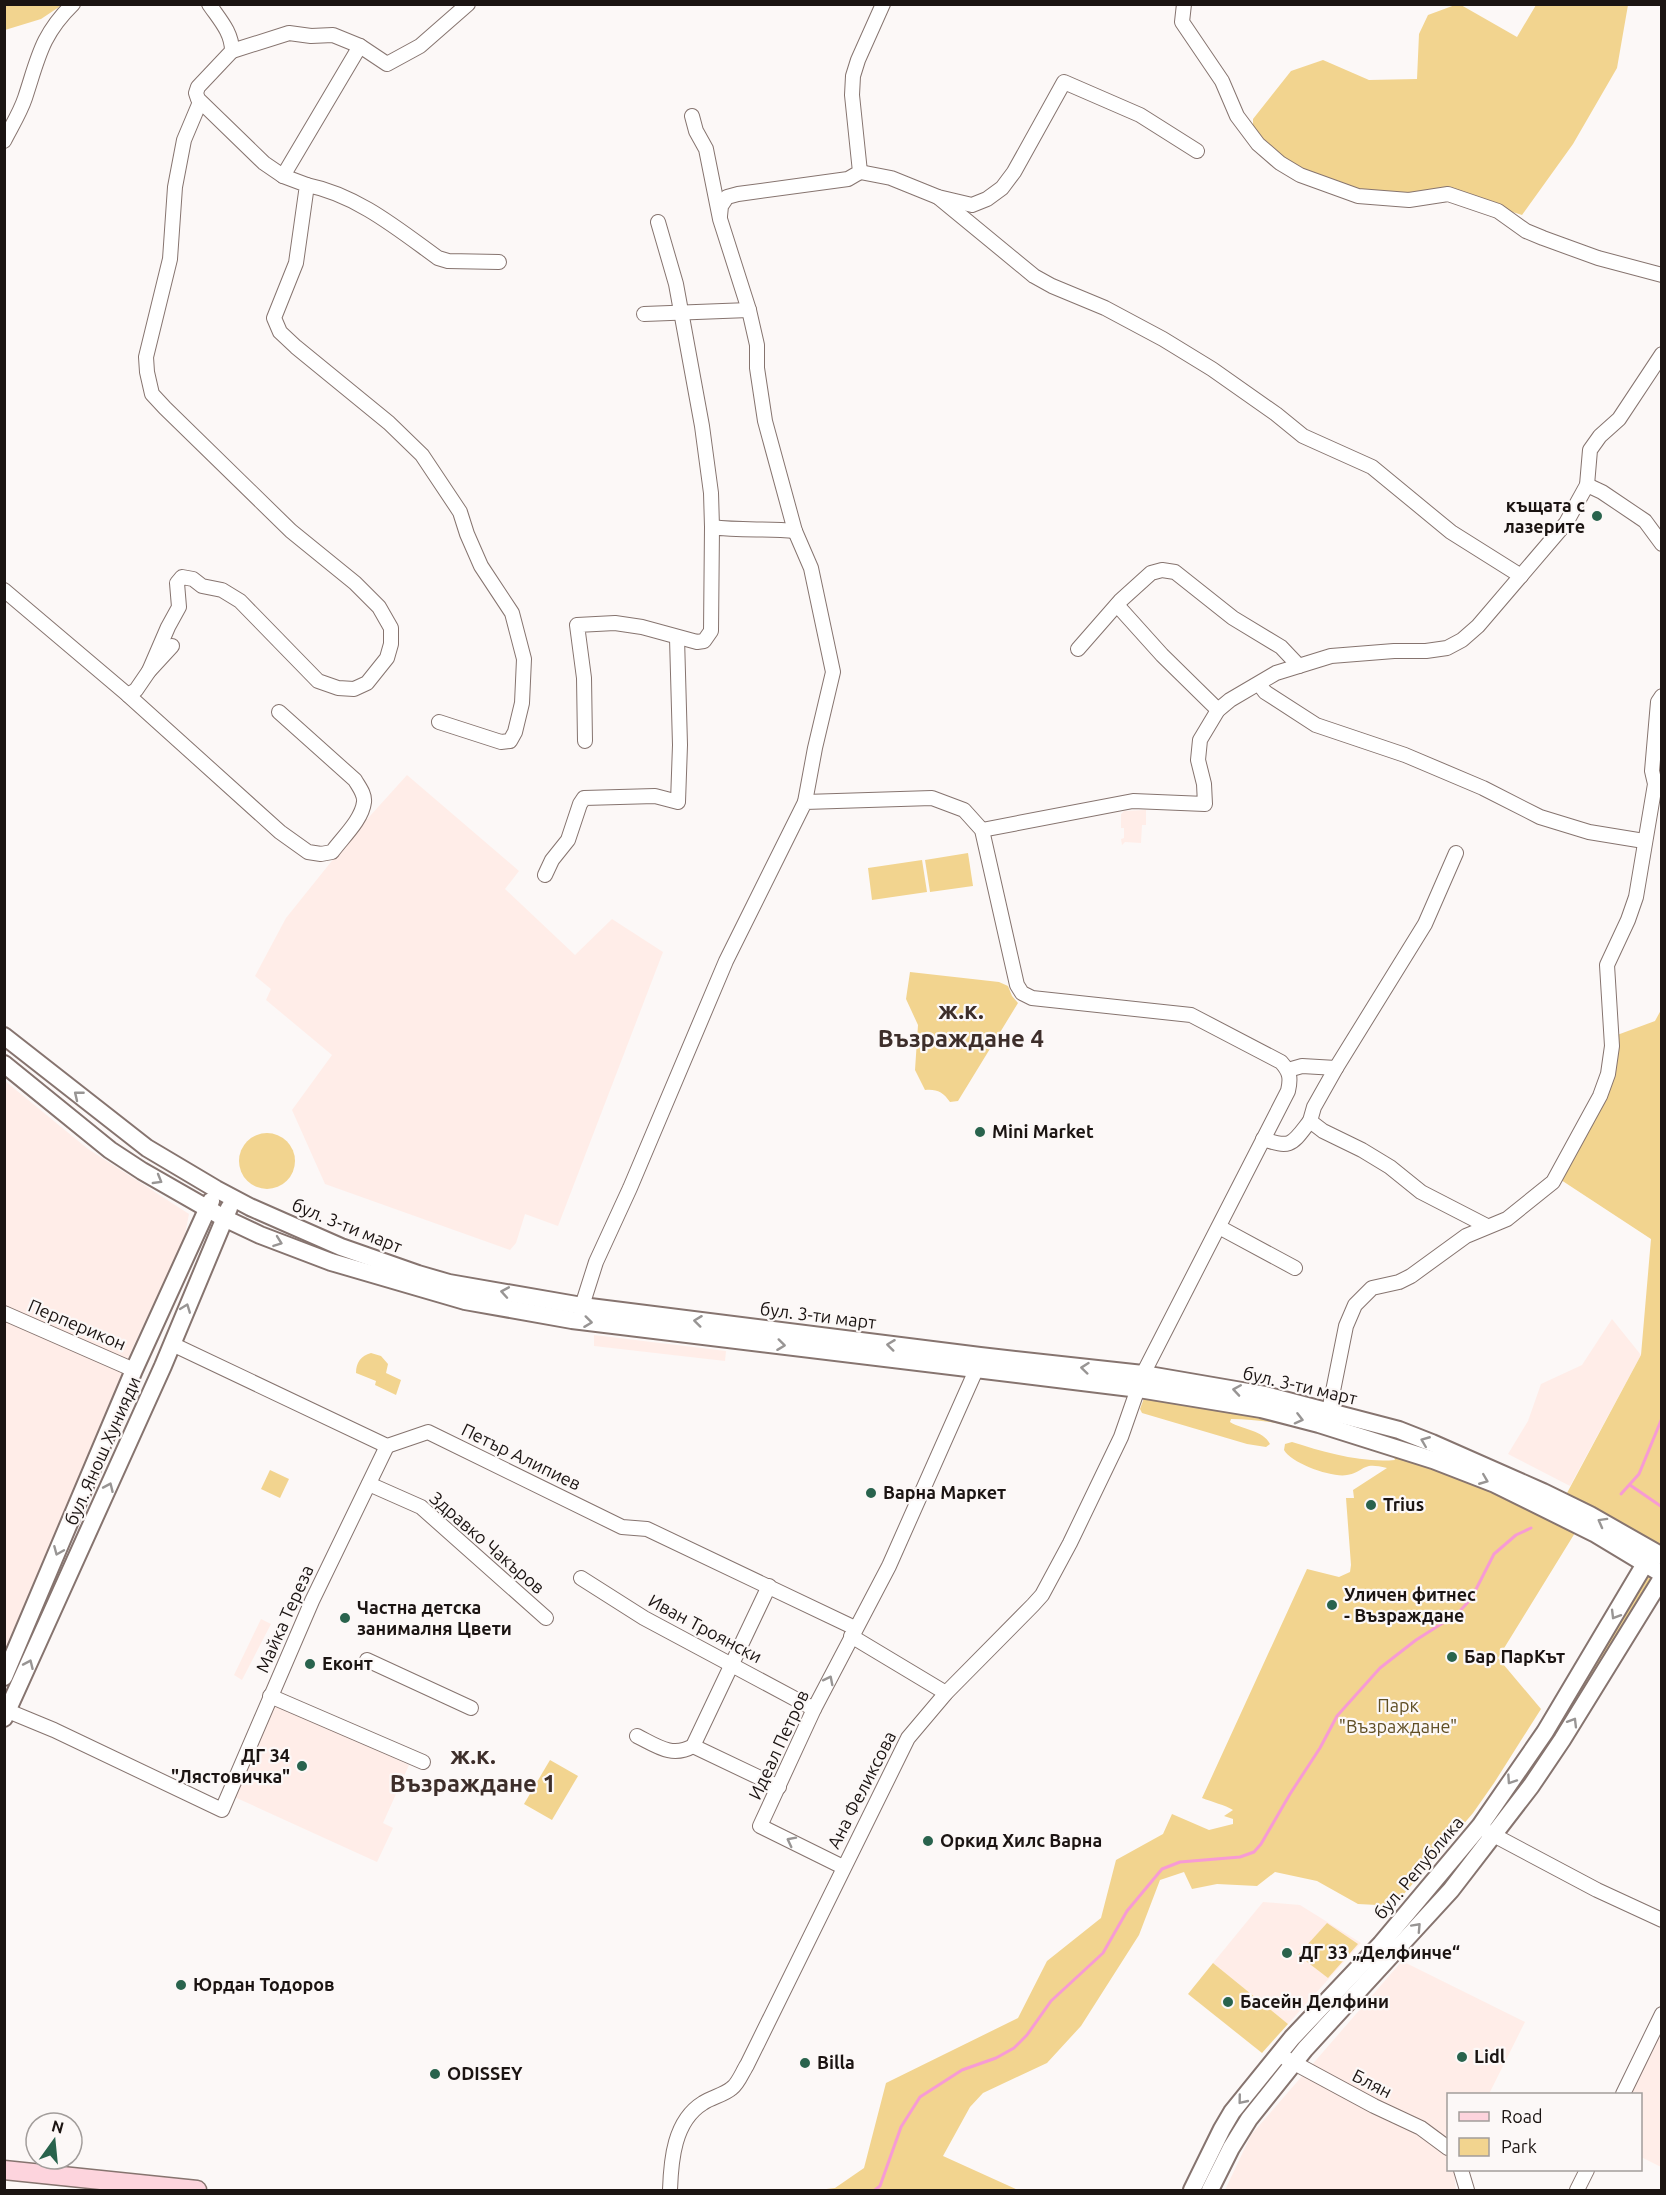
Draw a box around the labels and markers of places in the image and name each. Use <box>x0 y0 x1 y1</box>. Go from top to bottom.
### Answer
place label: къщата с лазерите <box>1504 495 1585 536</box>
marker: къщата с лазерите <box>1590 509 1604 523</box>
place label: Mini Market <box>992 1121 1094 1141</box>
marker: Mini Market <box>973 1125 987 1139</box>
place label: Варна Маркет <box>883 1482 1006 1502</box>
marker: Варна Маркет <box>864 1486 878 1500</box>
place label: Trius <box>1383 1494 1424 1514</box>
marker: Trius <box>1364 1498 1378 1512</box>
place label: Уличен фитнес - Възраждане <box>1344 1584 1476 1625</box>
place label: Частна детска занималня Цвети <box>357 1597 512 1638</box>
marker: Уличен фитнес - Възраждане <box>1325 1598 1339 1612</box>
marker: Частна детска занималня Цвети <box>338 1611 352 1625</box>
place label: Бар ПарКът <box>1464 1646 1565 1666</box>
marker: Бар ПарКът <box>1445 1650 1459 1664</box>
place label: Еконт <box>322 1653 373 1673</box>
marker: Еконт <box>303 1657 317 1671</box>
place label: ДГ 34 "Лястовичка" <box>171 1745 290 1786</box>
marker: ДГ 34 "Лястовичка" <box>295 1759 309 1773</box>
place label: Оркид Хилс Варна <box>940 1830 1102 1850</box>
marker: Оркид Хилс Варна <box>921 1834 935 1848</box>
place label: ДГ 33 „Делфинче“ <box>1299 1942 1460 1962</box>
marker: ДГ 33 „Делфинче“ <box>1280 1946 1294 1960</box>
place label: Юрдан Тодоров <box>193 1974 335 1994</box>
marker: Юрдан Тодоров <box>174 1978 188 1992</box>
place label: Басейн Делфини <box>1240 1991 1389 2011</box>
marker: Басейн Делфини <box>1221 1995 1235 2009</box>
place label: Lidl <box>1474 2046 1506 2066</box>
marker: Lidl <box>1455 2050 1469 2064</box>
place label: Billa <box>817 2052 855 2072</box>
marker: Billa <box>798 2056 812 2070</box>
place label: ODISSEY <box>447 2063 523 2083</box>
marker: ODISSEY <box>428 2067 442 2081</box>

